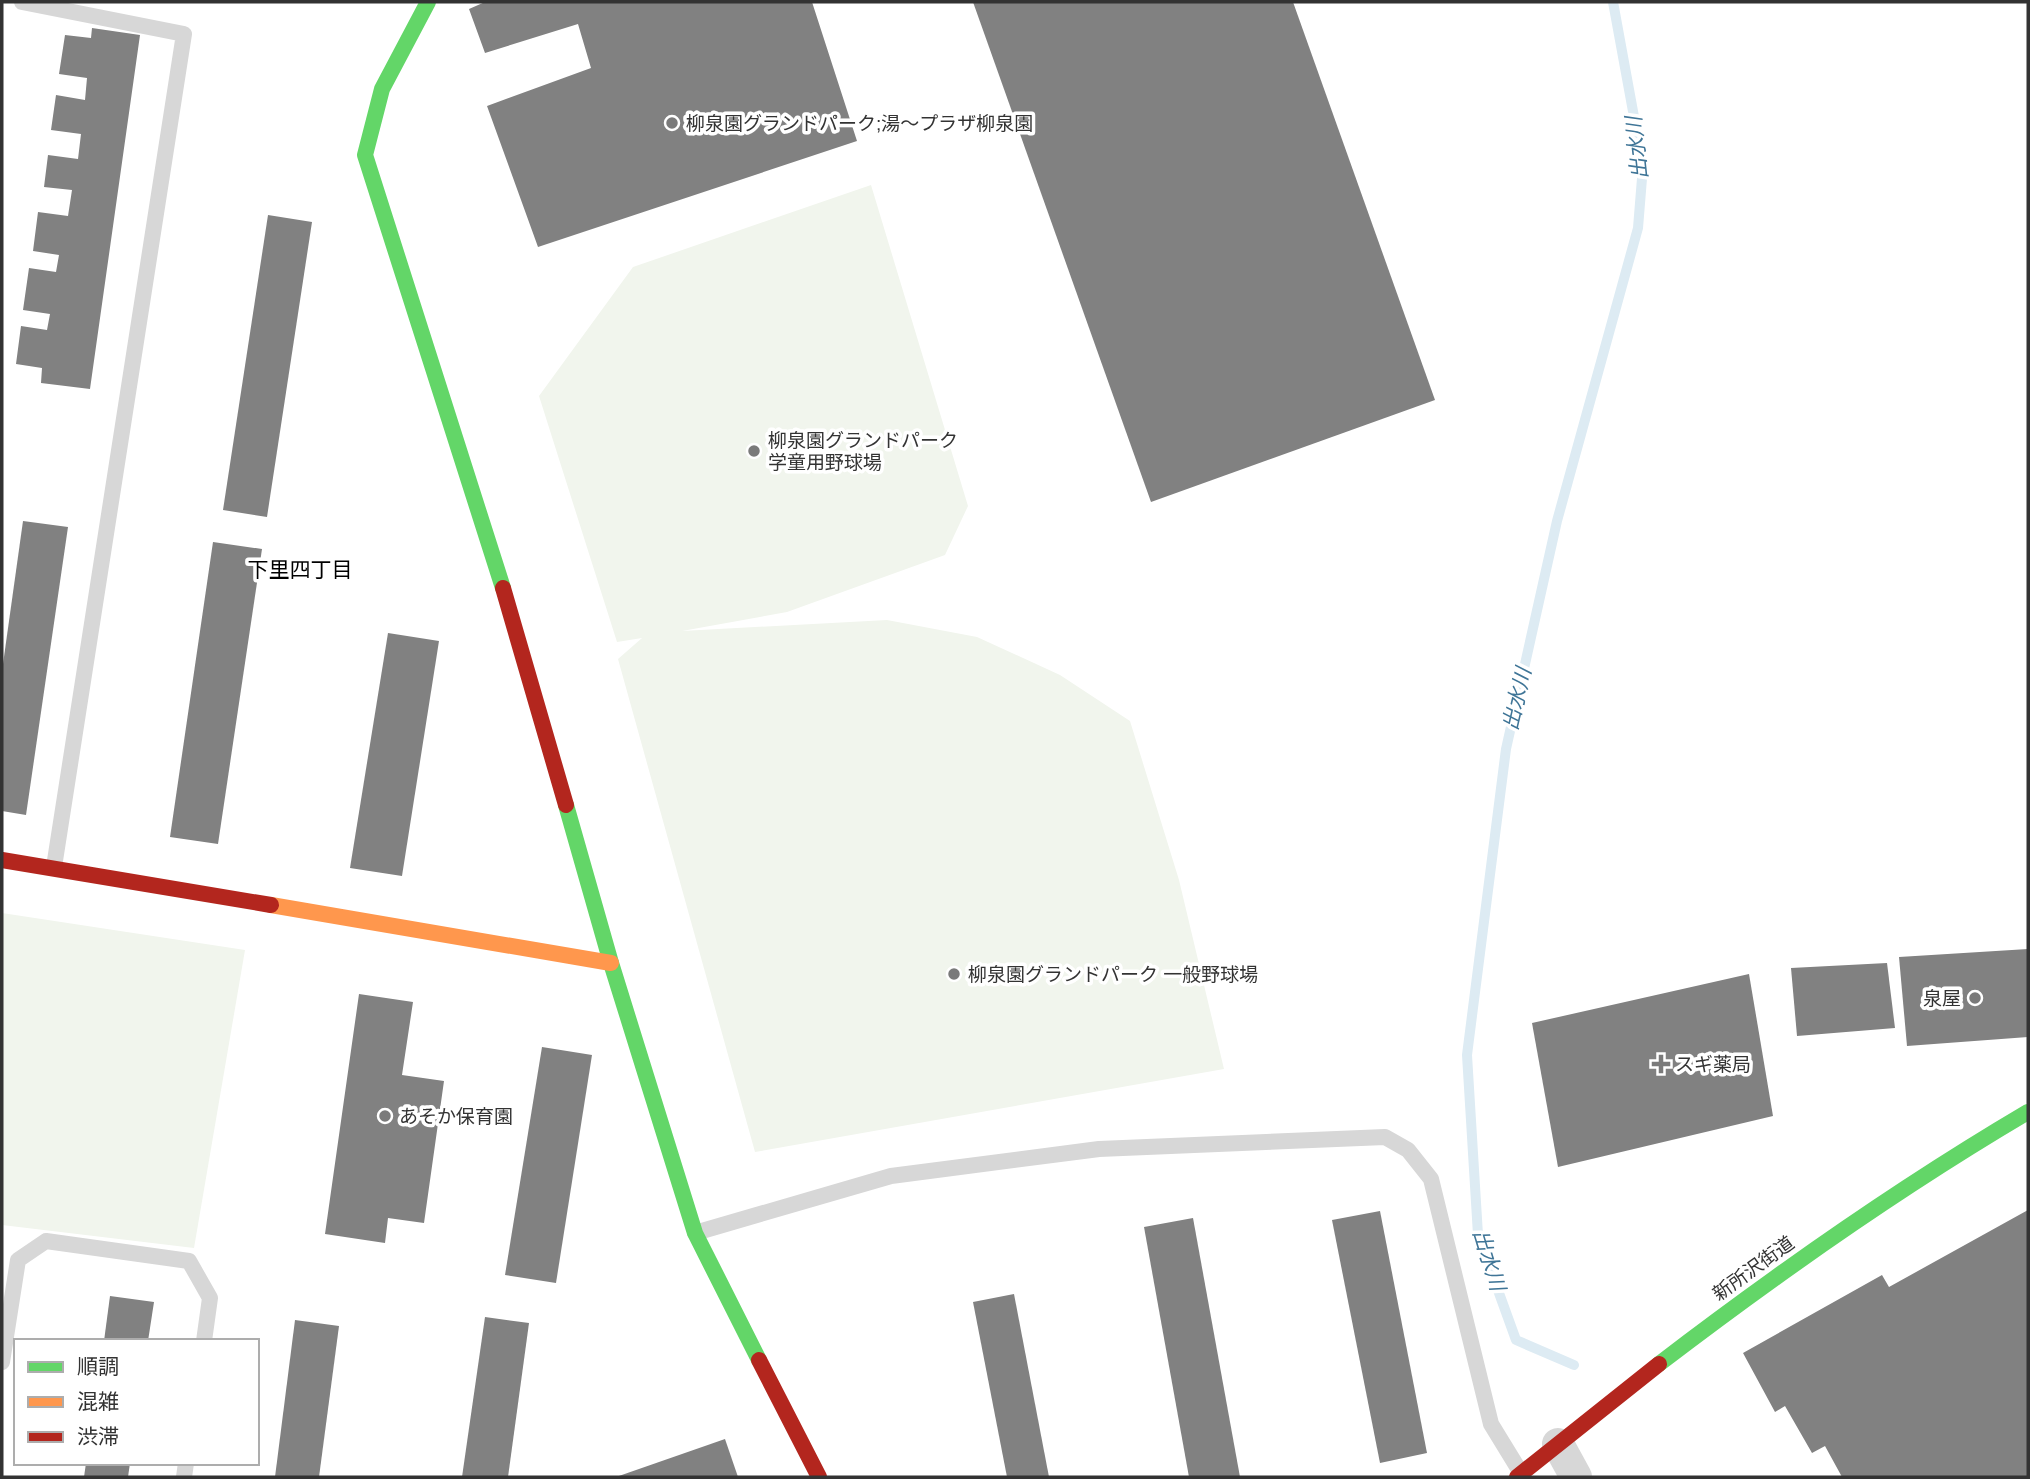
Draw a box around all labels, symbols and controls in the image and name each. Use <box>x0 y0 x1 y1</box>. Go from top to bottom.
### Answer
place label: 柳泉園グランドパーク;湯〜プラザ柳泉園 <box>686 113 1033 134</box>
water label: 出水川 <box>1622 114 1651 181</box>
marker: 柳泉園グランドパーク;湯〜プラザ柳泉園 <box>664 115 680 131</box>
place label: 柳泉園グランドパーク 学童用野球場 <box>768 430 958 473</box>
marker: 柳泉園グランドパーク 学童用野球場 <box>746 443 762 459</box>
district label: 下里四丁目 <box>248 558 353 581</box>
water label: 出水川 <box>1498 664 1535 732</box>
place label: 柳泉園グランドパーク 一般野球場 <box>968 964 1258 985</box>
marker: 柳泉園グランドパーク 一般野球場 <box>946 966 962 982</box>
place label: 泉屋 <box>1923 988 1961 1009</box>
marker: 泉屋 <box>1967 990 1983 1006</box>
place label: スギ薬局 <box>1675 1054 1751 1075</box>
marker: スギ薬局 <box>1653 1056 1669 1072</box>
place label: あそか保育園 <box>399 1106 513 1127</box>
marker: あそか保育園 <box>377 1108 393 1124</box>
water label: 出水川 <box>1469 1226 1510 1295</box>
street label: 新所沢街道 <box>1709 1232 1798 1305</box>
legend <box>14 1339 259 1465</box>
text: 順調 <box>77 1355 119 1378</box>
text: 混雑 <box>77 1390 119 1413</box>
text: 渋滞 <box>77 1425 119 1448</box>

